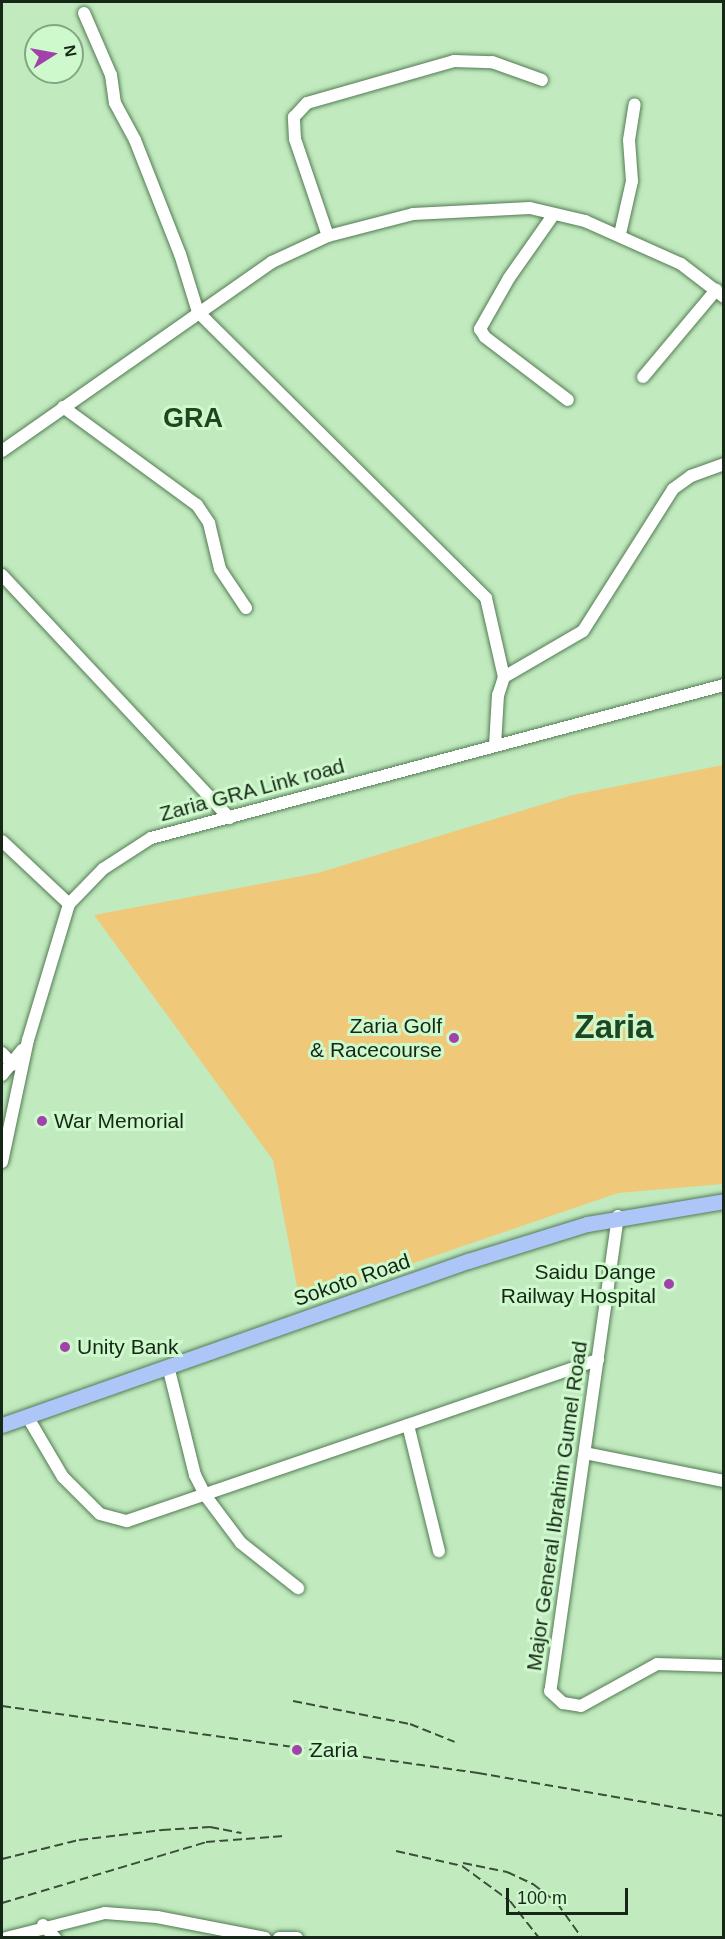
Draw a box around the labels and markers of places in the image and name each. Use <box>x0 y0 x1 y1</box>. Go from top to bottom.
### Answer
place label: Zaria Golf & Racecourse <box>310 1013 442 1063</box>
marker: Zaria Golf & Racecourse <box>447 1031 461 1045</box>
place label: War Memorial <box>54 1108 184 1134</box>
marker: War Memorial <box>35 1114 49 1128</box>
place label: Saidu Dange Railway Hospital <box>501 1259 656 1309</box>
marker: Saidu Dange Railway Hospital <box>660 1275 678 1293</box>
place label: Unity Bank <box>77 1334 179 1360</box>
marker: Unity Bank <box>58 1340 72 1354</box>
place label: Zaria <box>310 1737 358 1763</box>
marker: Zaria <box>288 1741 306 1759</box>

